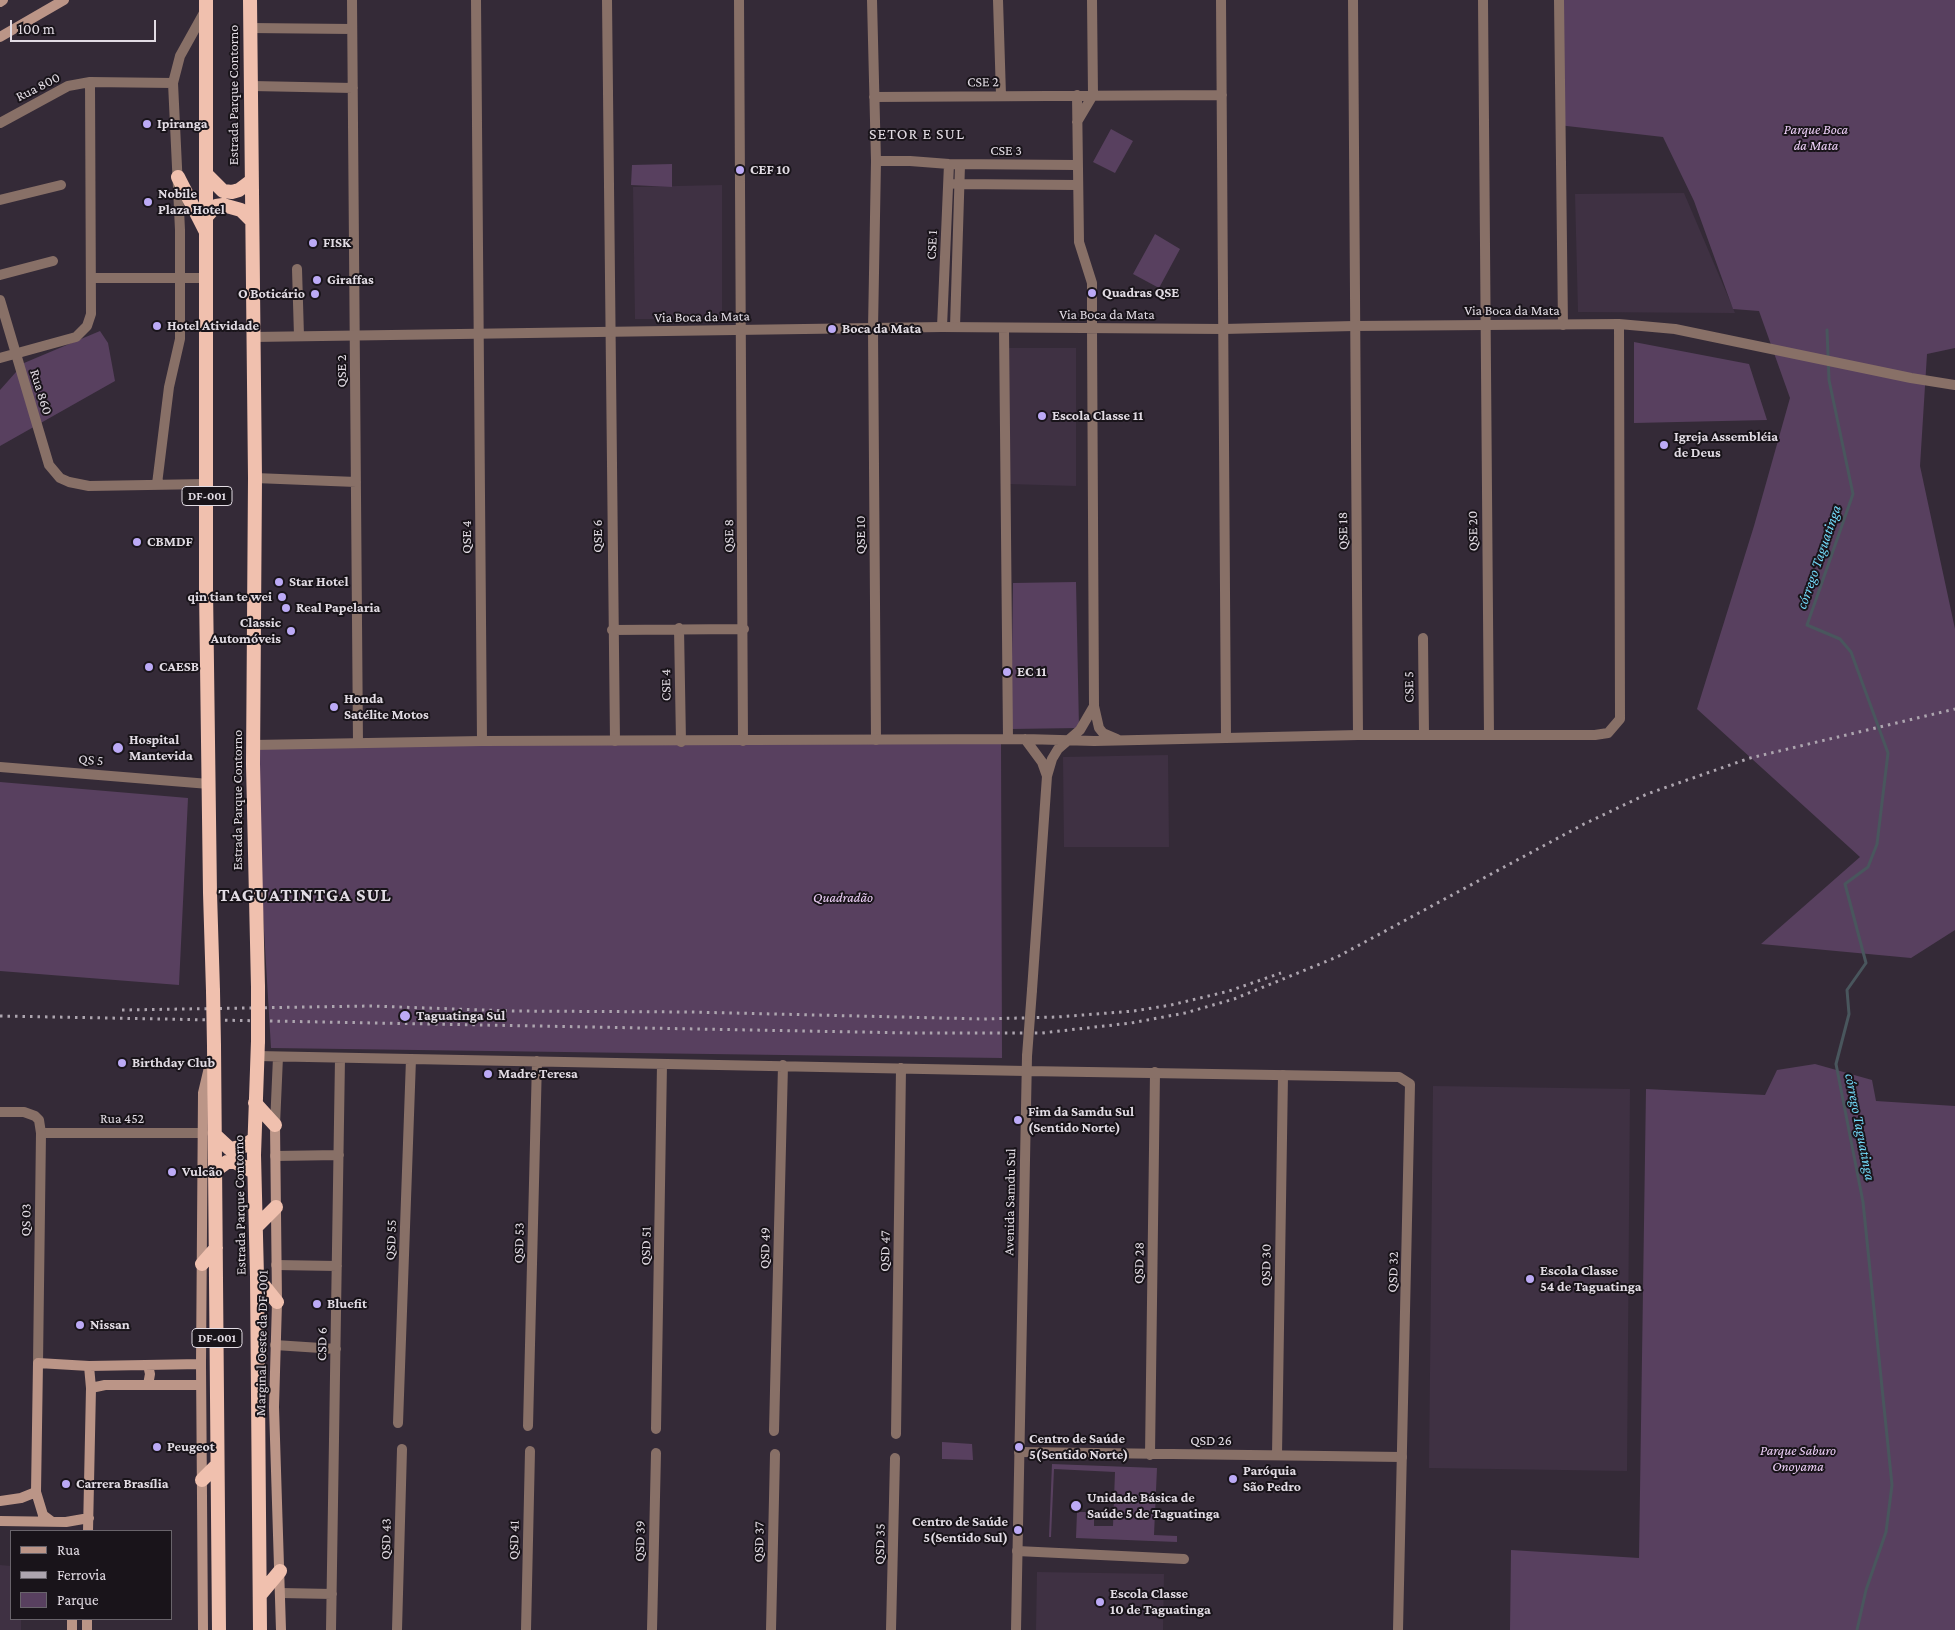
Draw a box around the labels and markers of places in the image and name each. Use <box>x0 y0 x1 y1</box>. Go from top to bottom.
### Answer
place label: Ipiranga <box>157 116 208 132</box>
marker: Ipiranga <box>141 118 153 130</box>
place label: CEF 10 <box>750 162 790 178</box>
marker: CEF 10 <box>734 164 746 176</box>
place label: Nobile Plaza Hotel <box>158 186 225 218</box>
marker: Nobile Plaza Hotel <box>142 196 154 208</box>
place label: FISK <box>323 235 351 251</box>
marker: FISK <box>307 237 319 249</box>
place label: Giraffas <box>327 272 374 288</box>
marker: Giraffas <box>311 274 323 286</box>
place label: Quadras QSE <box>1102 285 1179 301</box>
place label: O Boticário <box>238 286 305 302</box>
marker: Quadras QSE <box>1086 287 1098 299</box>
marker: O Boticário <box>309 288 321 300</box>
place label: Hotel Atividade <box>167 318 259 334</box>
marker: Hotel Atividade <box>151 320 163 332</box>
place label: Boca da Mata <box>842 321 921 337</box>
marker: Boca da Mata <box>826 323 838 335</box>
place label: Escola Classe 11 <box>1052 408 1143 424</box>
marker: Escola Classe 11 <box>1036 410 1048 422</box>
place label: Igreja Assembléia de Deus <box>1674 429 1778 462</box>
marker: Igreja Assembléia de Deus <box>1658 439 1670 451</box>
place label: CBMDF <box>147 534 193 550</box>
marker: CBMDF <box>131 536 143 548</box>
place label: Star Hotel <box>289 574 348 590</box>
marker: Star Hotel <box>273 576 285 588</box>
place label: qin tian te wei <box>187 589 272 605</box>
marker: qin tian te wei <box>276 591 288 603</box>
place label: Real Papelaria <box>296 600 380 616</box>
marker: Real Papelaria <box>280 602 292 614</box>
place label: Classic Automóveis <box>211 615 281 648</box>
marker: Classic Automóveis <box>285 625 297 637</box>
place label: CAESB <box>159 659 199 675</box>
marker: CAESB <box>143 661 155 673</box>
place label: EC 11 <box>1017 664 1047 680</box>
marker: EC 11 <box>1001 666 1013 678</box>
place label: Honda Satélite Motos <box>344 691 429 724</box>
marker: Honda Satélite Motos <box>328 701 340 713</box>
place label: Hospital Mantevida <box>129 732 193 764</box>
marker: Hospital Mantevida <box>111 741 125 755</box>
place label: Taguatinga Sul <box>416 1008 505 1024</box>
marker: Taguatinga Sul <box>398 1009 412 1023</box>
place label: Birthday Club <box>132 1055 215 1071</box>
marker: Birthday Club <box>116 1057 128 1069</box>
place label: Madre Teresa <box>498 1066 578 1082</box>
marker: Madre Teresa <box>482 1068 494 1080</box>
place label: Fim da Samdu Sul (Sentido Norte) <box>1028 1104 1134 1136</box>
marker: Fim da Samdu Sul (Sentido Norte) <box>1012 1114 1024 1126</box>
place label: Vulcão <box>182 1164 222 1180</box>
marker: Vulcão <box>166 1166 178 1178</box>
place label: Escola Classe 54 de Taguatinga <box>1540 1263 1642 1295</box>
marker: Escola Classe 54 de Taguatinga <box>1524 1273 1536 1285</box>
place label: Bluefit <box>327 1296 367 1312</box>
marker: Bluefit <box>311 1298 323 1310</box>
place label: Nissan <box>90 1317 130 1333</box>
marker: Nissan <box>74 1319 86 1331</box>
place label: Centro de Saúde 5(Sentido Norte) <box>1029 1431 1128 1464</box>
place label: Peugeot <box>167 1439 215 1455</box>
marker: Peugeot <box>151 1441 163 1453</box>
marker: Centro de Saúde 5(Sentido Norte) <box>1013 1441 1025 1453</box>
place label: Paróquia São Pedro <box>1243 1463 1301 1495</box>
marker: Paróquia São Pedro <box>1227 1473 1239 1485</box>
place label: Carrera Brasília <box>76 1476 169 1492</box>
marker: Carrera Brasília <box>60 1478 72 1490</box>
place label: Unidade Básica de Saúde 5 de Taguatinga <box>1087 1490 1220 1522</box>
marker: Unidade Básica de Saúde 5 de Taguatinga <box>1069 1499 1083 1513</box>
place label: Centro de Saúde 5(Sentido Sul) <box>912 1514 1008 1546</box>
marker: Centro de Saúde 5(Sentido Sul) <box>1012 1524 1024 1536</box>
place label: Escola Classe 10 de Taguatinga <box>1110 1586 1211 1618</box>
marker: Escola Classe 10 de Taguatinga <box>1094 1596 1106 1608</box>

